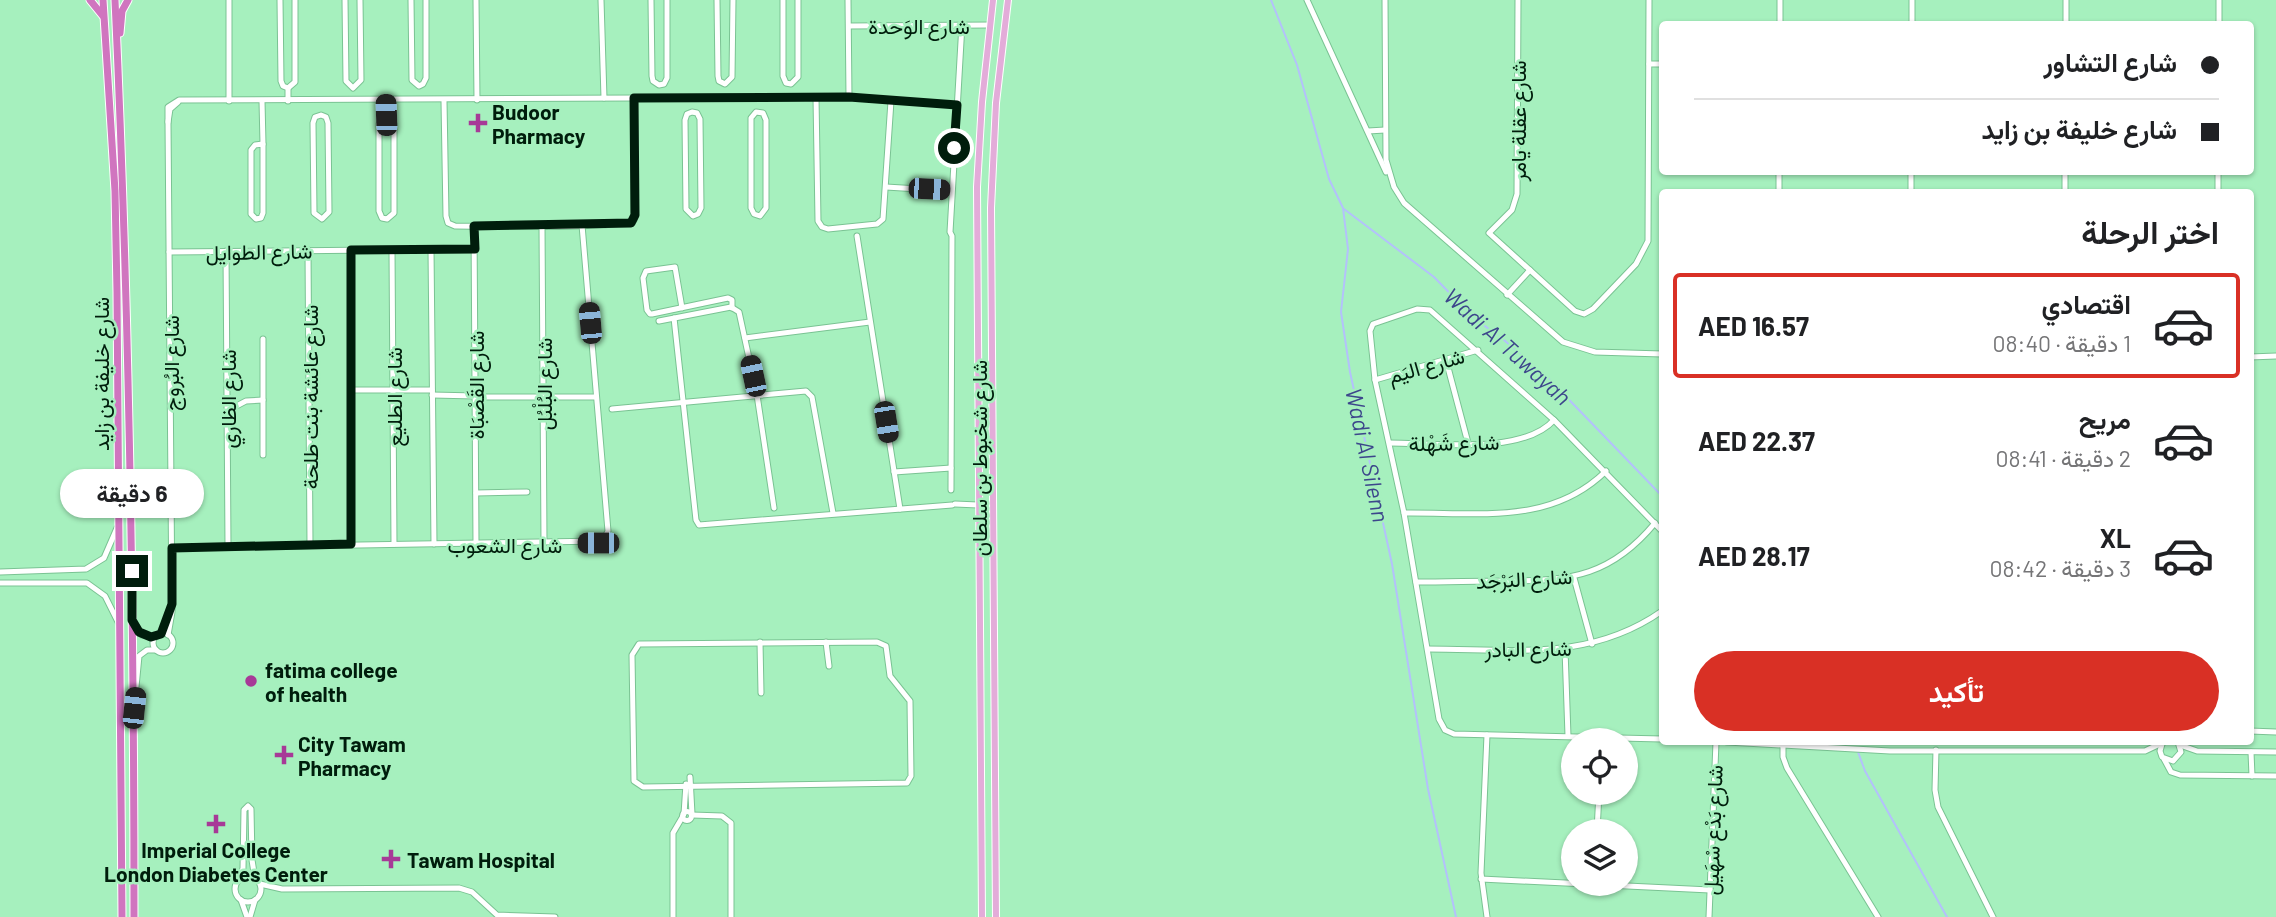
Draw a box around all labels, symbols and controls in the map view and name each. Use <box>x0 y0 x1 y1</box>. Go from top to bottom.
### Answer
street label: شارع الوَحدة <box>868 13 970 41</box>
text: شارع التشاور <box>2043 46 2177 77</box>
street label: شارع عقلة يامر <box>1505 61 1533 182</box>
car <box>375 94 398 136</box>
place label: Budoor Pharmacy <box>492 99 586 148</box>
text: شارع خليفة بن زايد <box>1982 113 2177 144</box>
marker: Budoor Pharmacy <box>470 115 486 131</box>
route start <box>938 132 970 164</box>
car <box>908 177 951 201</box>
text: اختر الرحلة <box>2081 212 2219 250</box>
street label: شارع الطوايل <box>205 238 313 267</box>
water label: Wadi Al Tuwayah <box>1439 282 1577 410</box>
text: اقتصادي <box>2042 288 2131 319</box>
icon: car <box>2152 294 2215 357</box>
street label: شارع خليفة بن زايد <box>88 297 116 451</box>
car <box>578 301 603 345</box>
street label: شارع عائشة بنت طلحة <box>297 305 325 489</box>
text: AED 16.57 <box>1698 310 1809 341</box>
street label: شارع البُروج <box>158 315 186 411</box>
text: 1 دقيقة · 08:40 <box>1993 329 2131 357</box>
street label: شارع القَصْبَاة <box>463 331 491 439</box>
street label: شارع البُلْبُل <box>531 338 559 430</box>
street label: شارع اليَم <box>1385 342 1468 391</box>
street label: شارع الطليع <box>381 347 409 447</box>
street label: شارع الظاري <box>215 349 246 449</box>
car <box>739 353 768 399</box>
street label: شارع شخبوط بن سلطان <box>966 360 994 556</box>
water label: Wadi Al Silenn <box>1340 386 1396 524</box>
car <box>873 400 900 444</box>
text: مريح <box>2079 403 2131 434</box>
icon: car <box>2152 409 2215 472</box>
text: AED 22.37 <box>1698 425 1815 456</box>
street label: شارع شَهْلة <box>1408 429 1500 458</box>
text: 2 دقيقة · 08:41 <box>1995 444 2131 472</box>
callout: 6 دقيقة <box>60 470 204 518</box>
text: 6 دقيقة <box>96 479 168 507</box>
text: XL <box>2100 522 2131 553</box>
icon: car <box>2152 524 2215 587</box>
street label: شارع الشعوب <box>448 532 562 560</box>
car <box>578 533 620 554</box>
text: AED 28.17 <box>1698 540 1810 571</box>
text: 3 دقيقة · 08:42 <box>1989 554 2131 582</box>
route end <box>116 555 148 587</box>
street label: شارع البَرْجَد <box>1475 563 1573 596</box>
street label: شارع البادر <box>1483 635 1572 664</box>
button: تأكيد <box>1694 651 2219 731</box>
place label: fatima college of health <box>265 657 398 706</box>
marker: fatima college of health <box>243 673 259 689</box>
car <box>122 686 147 730</box>
map controls <box>1561 728 1638 896</box>
button: locate <box>1561 728 1638 805</box>
place label: City Tawam Pharmacy <box>298 731 406 780</box>
marker: City Tawam Pharmacy <box>276 747 292 763</box>
street label: شارع بَدْع سْهَيل <box>1697 764 1730 896</box>
marker: Imperial College London Diabetes Center <box>206 814 226 834</box>
button: layers <box>1561 819 1638 896</box>
place label: Imperial College London Diabetes Center <box>104 837 328 886</box>
place label: Tawam Hospital <box>407 847 555 872</box>
marker: Tawam Hospital <box>381 849 401 869</box>

